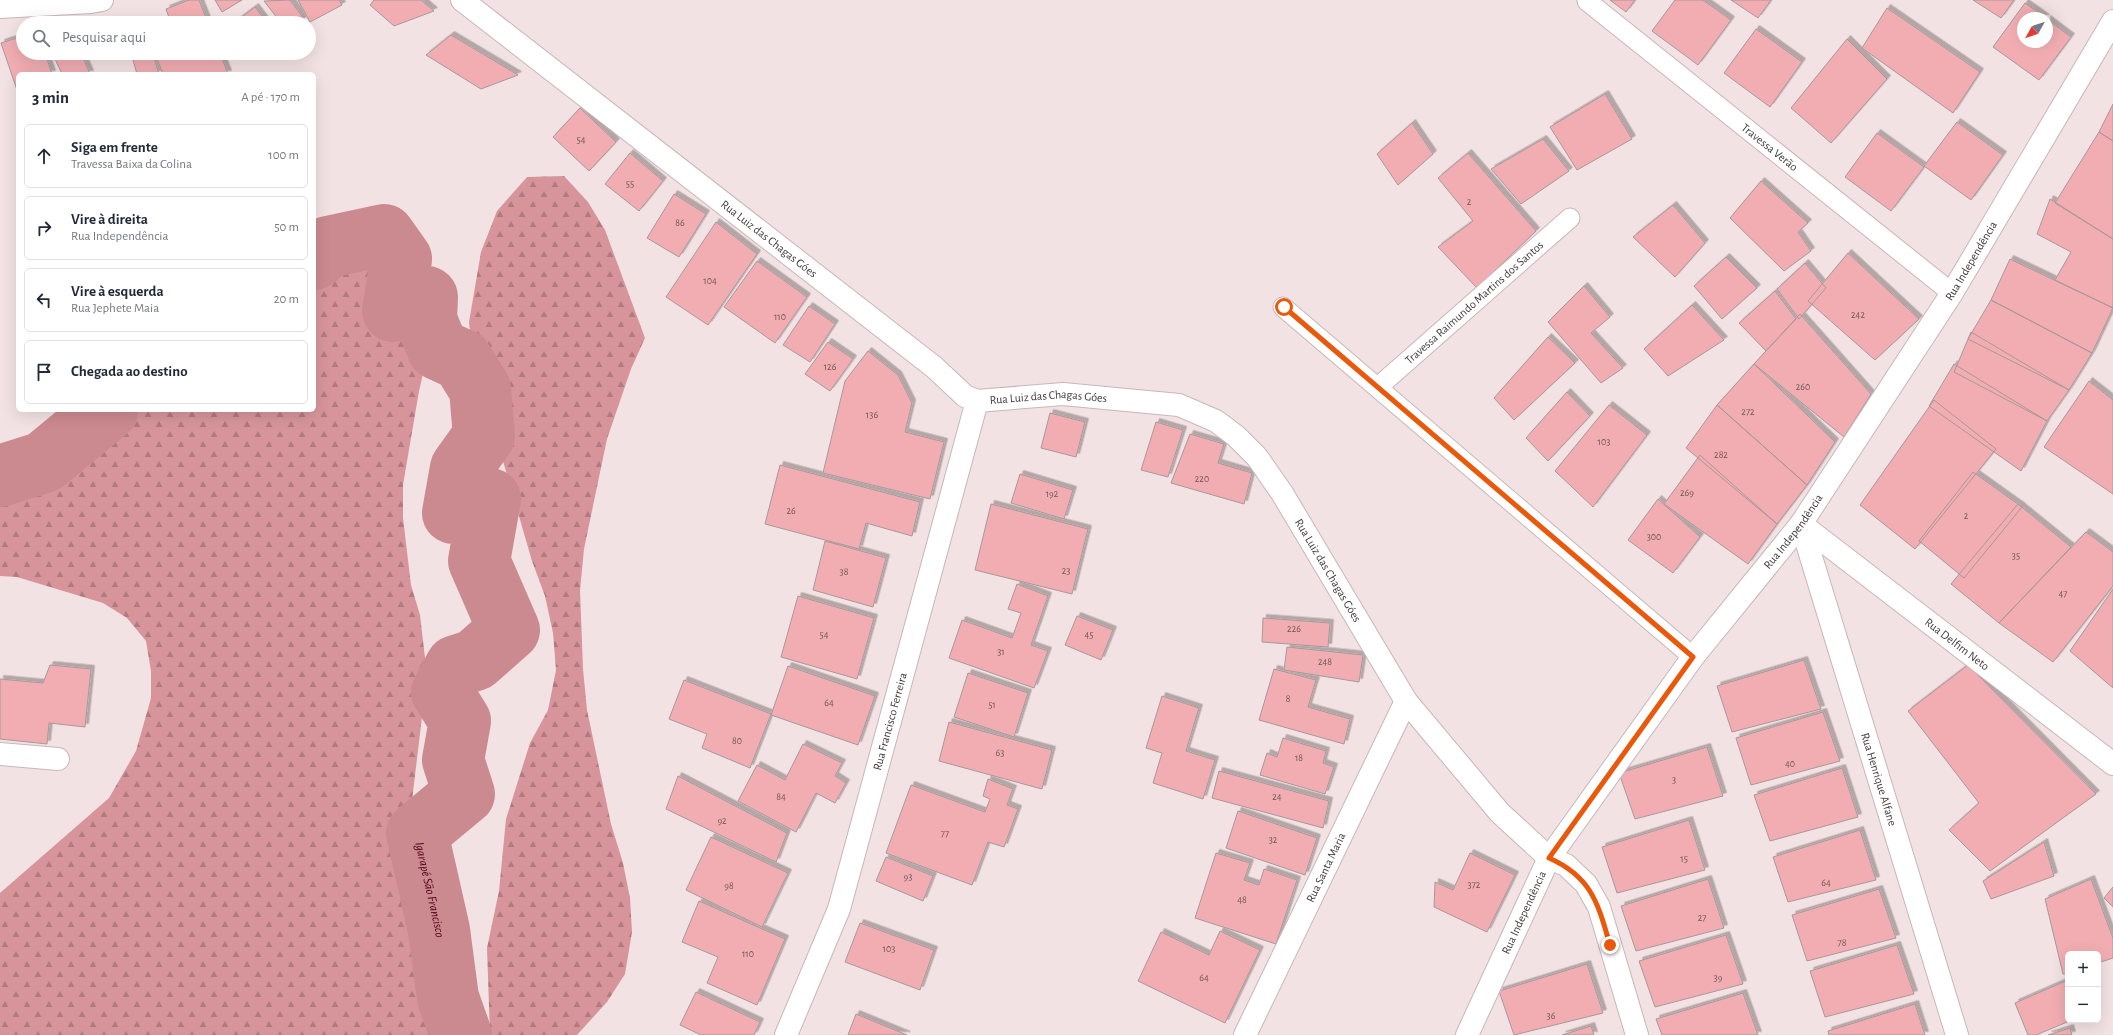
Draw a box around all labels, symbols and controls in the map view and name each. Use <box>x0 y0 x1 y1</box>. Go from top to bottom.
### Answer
north arrow <box>2017 12 2053 48</box>
search box <box>16 16 316 60</box>
icon: search <box>30 27 52 49</box>
text: Pesquisar aqui <box>62 30 146 45</box>
text: 3 min <box>32 89 69 106</box>
text: A pé · 170 m <box>241 91 300 104</box>
street label: Travessa Verão <box>1739 121 1800 173</box>
house number: 54 <box>577 135 586 145</box>
text: Siga em frente <box>71 140 158 155</box>
icon: ahead <box>33 145 55 167</box>
text: 100 m <box>268 149 299 162</box>
text: Travessa Baixa da Colina <box>71 158 192 171</box>
house number: 55 <box>626 179 634 189</box>
house number: 2 <box>1467 197 1472 207</box>
street label: Rua Luiz das Chagas Góes <box>719 198 819 280</box>
text: Vire à direita <box>71 212 148 227</box>
icon: right <box>33 217 55 239</box>
house number: 86 <box>675 218 685 228</box>
street label: Rua Independência <box>1943 219 1999 303</box>
text: 50 m <box>274 221 299 234</box>
text: Rua Independência <box>71 230 168 243</box>
street label: Travessa Raimundo Martins dos Santos <box>1403 239 1546 366</box>
house number: 104 <box>703 276 717 286</box>
text: Vire à esquerda <box>71 284 164 299</box>
icon: left <box>33 289 55 311</box>
text: 20 m <box>274 293 299 306</box>
route start <box>1275 298 1293 316</box>
text: Rua Jephete Maia <box>71 302 159 315</box>
house number: 242 <box>1851 310 1865 320</box>
house number: 110 <box>774 312 786 322</box>
icon: arrive <box>33 361 55 383</box>
house number: 126 <box>824 362 837 372</box>
text: Chegada ao destino <box>71 364 188 379</box>
house number: 260 <box>1796 382 1810 392</box>
street label: Rua Luiz das Chagas Góes <box>989 388 1108 406</box>
house number: 272 <box>1741 407 1755 417</box>
house number: 136 <box>866 410 878 420</box>
house number: 103 <box>1598 437 1610 447</box>
house number: 282 <box>1714 450 1728 460</box>
house number: 220 <box>1195 474 1209 484</box>
house number: 269 <box>1680 488 1694 498</box>
house number: 192 <box>1046 489 1059 499</box>
street label: Rua Independência <box>1761 492 1825 571</box>
house number: 26 <box>786 506 796 516</box>
house number: 2 <box>1964 511 1969 521</box>
street label: Rua Luiz das Chagas Góes <box>1293 517 1363 624</box>
house number: 300 <box>1647 532 1661 542</box>
house number: 35 <box>2012 551 2020 561</box>
house number: 23 <box>1062 566 1070 576</box>
house number: 38 <box>840 567 849 577</box>
house number: 47 <box>2059 589 2067 599</box>
street label: Rua Delfim Neto <box>1923 616 1992 673</box>
house number: 226 <box>1287 624 1301 634</box>
house number: 54 <box>820 630 829 640</box>
house number: 45 <box>1085 630 1094 640</box>
house number: 31 <box>997 647 1005 657</box>
house number: 248 <box>1318 657 1332 667</box>
street label: Rua Francisco Ferreira <box>871 671 909 772</box>
house number: 8 <box>1286 694 1291 704</box>
house number: 64 <box>824 698 834 708</box>
house number: 51 <box>988 700 996 710</box>
street label: Rua Henrique Alfane <box>1859 731 1899 827</box>
house number: 80 <box>732 736 742 746</box>
house number: 63 <box>996 748 1004 758</box>
house number: 18 <box>1295 753 1303 763</box>
house number: 40 <box>1785 759 1795 769</box>
house number: 3 <box>1672 775 1676 785</box>
house number: 84 <box>776 792 786 802</box>
house number: 24 <box>1272 792 1282 802</box>
house number: 92 <box>717 816 727 826</box>
house number: 77 <box>941 829 949 839</box>
street label: Rua Santa Maria <box>1304 830 1348 904</box>
house number: 32 <box>1269 835 1278 845</box>
water label: Igarapé São Francisco <box>413 841 446 938</box>
house number: 15 <box>1680 854 1688 864</box>
street label: Rua Independência <box>1499 869 1548 956</box>
house number: 93 <box>904 872 912 882</box>
house number: 64 <box>1821 878 1831 888</box>
house number: 372 <box>1468 880 1481 890</box>
house number: 98 <box>724 881 734 891</box>
house number: 48 <box>1237 895 1247 905</box>
house number: 27 <box>1698 913 1706 923</box>
route end <box>1601 936 1619 954</box>
house number: 78 <box>1838 938 1847 948</box>
house number: 103 <box>883 944 895 954</box>
house number: 110 <box>742 949 754 959</box>
map controls <box>2065 951 2101 1023</box>
button: + <box>2065 951 2101 987</box>
house number: 64 <box>1199 973 1209 983</box>
house number: 39 <box>1714 973 1723 983</box>
button: − <box>2065 987 2101 1023</box>
house number: 36 <box>1547 1011 1556 1021</box>

